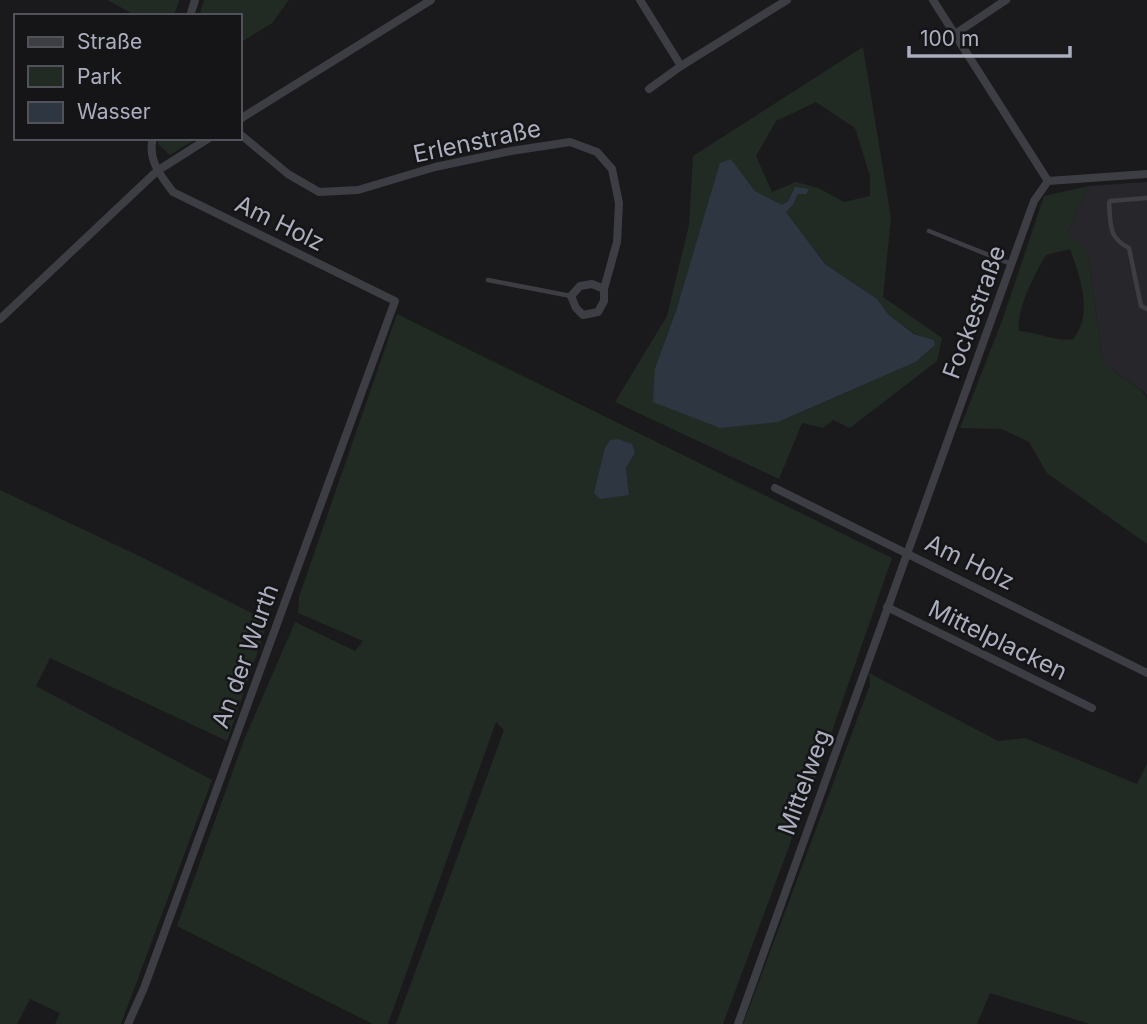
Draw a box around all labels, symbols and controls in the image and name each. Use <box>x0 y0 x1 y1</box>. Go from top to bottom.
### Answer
legend <box>14 14 242 140</box>
scale bar <box>909 14 1070 58</box>
text: 100 m <box>920 26 979 51</box>
text: Straße <box>77 29 142 54</box>
text: Park <box>77 64 122 89</box>
text: Wasser <box>77 99 151 124</box>
street label: Erlenstraße <box>411 113 543 169</box>
street label: Am Holz <box>231 189 329 257</box>
street label: Fockestraße <box>936 241 1012 383</box>
street label: Am Holz <box>921 528 1019 596</box>
street label: An der Wurth <box>206 580 284 732</box>
street label: Mittelplacken <box>924 594 1072 686</box>
street label: Mittelweg <box>772 725 836 839</box>

